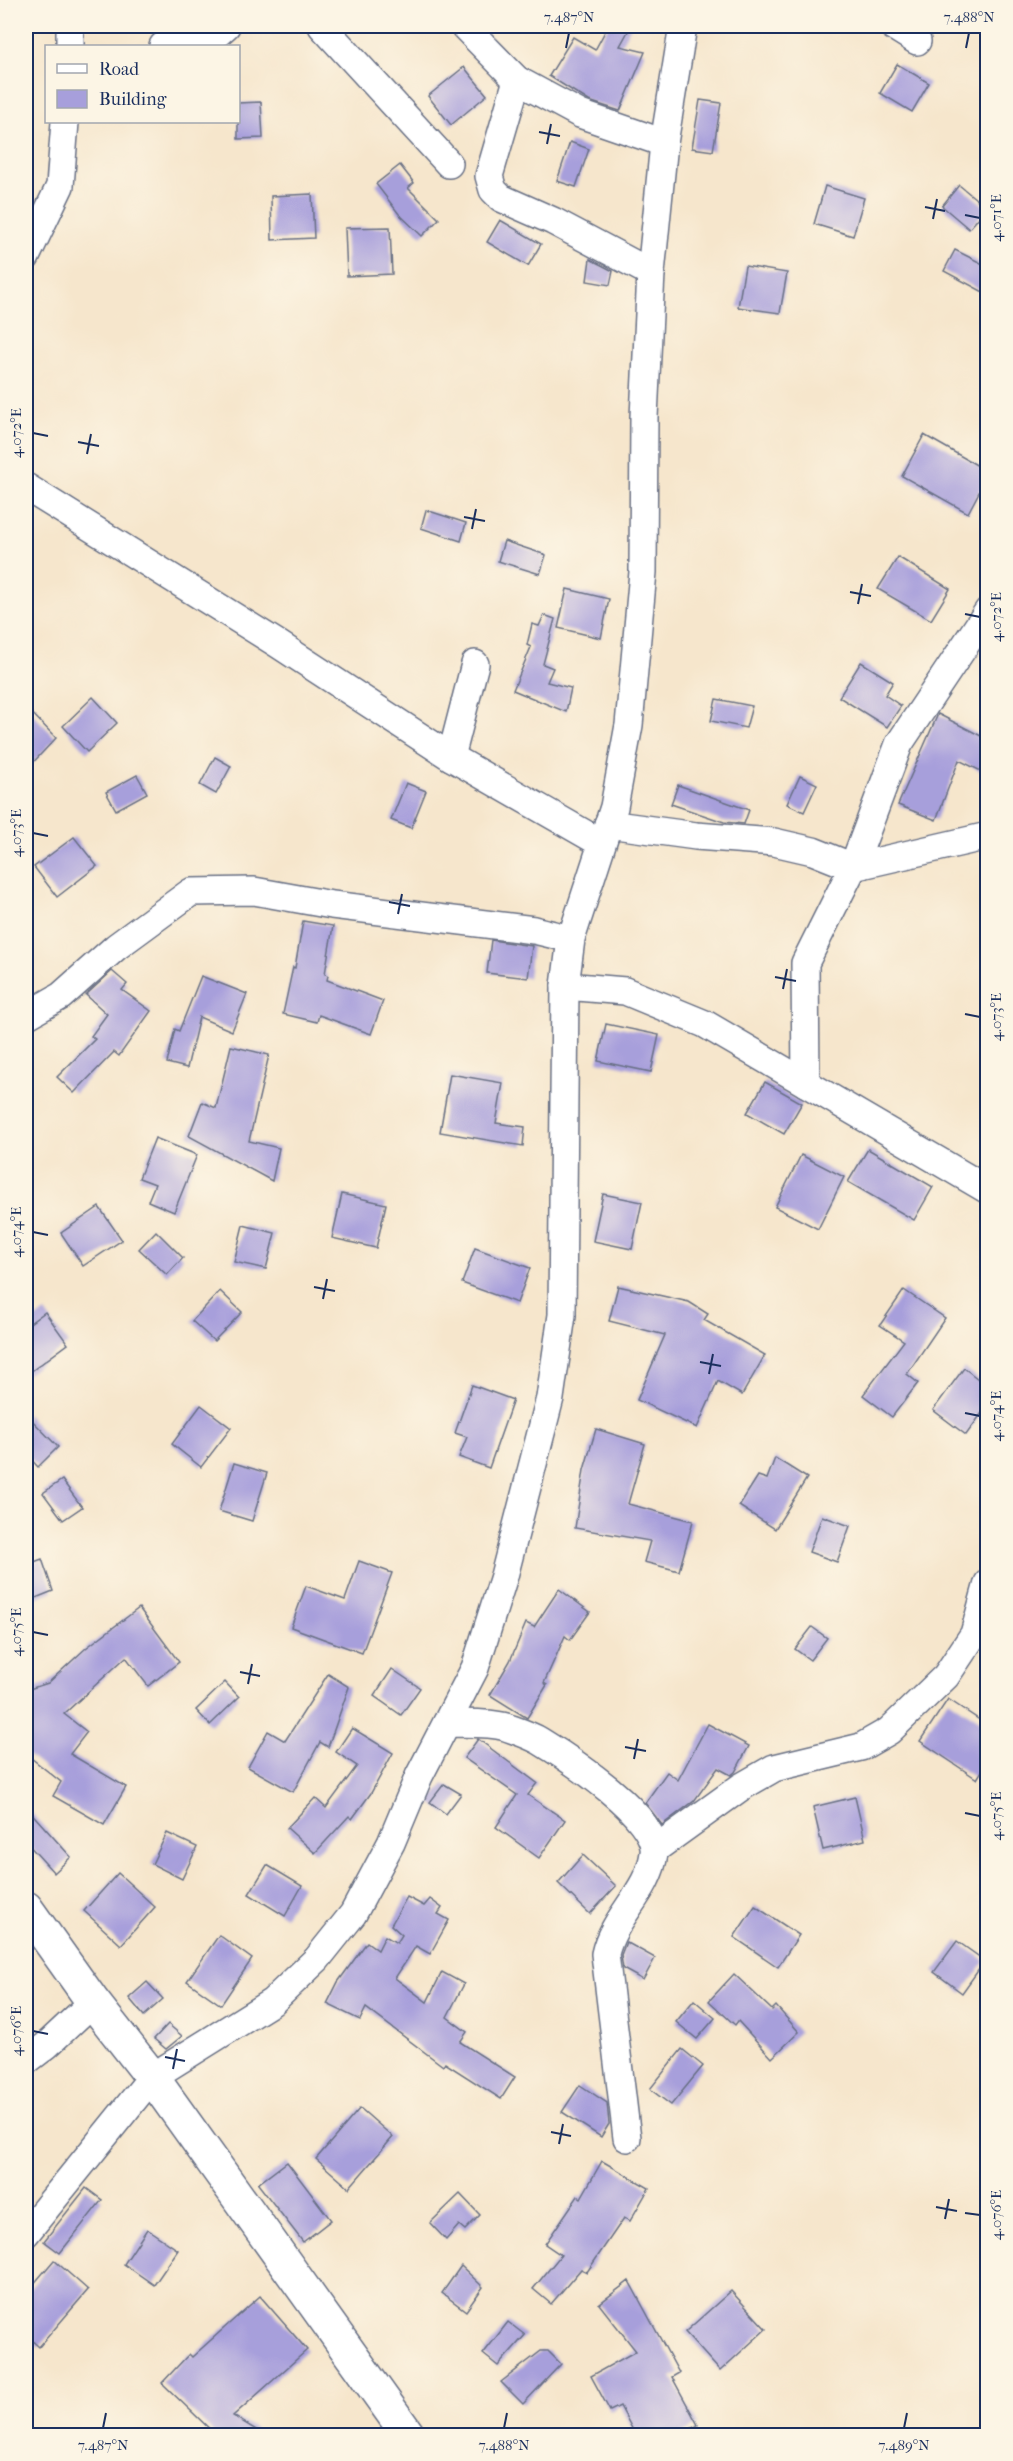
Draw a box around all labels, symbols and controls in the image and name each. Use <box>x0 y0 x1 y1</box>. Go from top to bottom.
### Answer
text: 7.487°N <box>544 8 595 26</box>
text: 7.488°N <box>943 8 995 26</box>
legend <box>45 45 240 123</box>
text: Road <box>99 59 139 80</box>
text: Building <box>99 89 167 110</box>
text: 4.071°E <box>987 194 1005 242</box>
text: 4.072°E <box>7 408 25 458</box>
text: 4.072°E <box>987 592 1005 642</box>
text: 4.073°E <box>7 809 25 857</box>
text: 4.073°E <box>987 993 1005 1041</box>
text: 4.074°E <box>7 1207 25 1257</box>
text: 4.074°E <box>987 1391 1005 1441</box>
text: 4.075°E <box>7 1608 25 1656</box>
text: 4.075°E <box>987 1792 1005 1840</box>
text: 4.076°E <box>7 2006 25 2056</box>
text: 4.076°E <box>987 2190 1005 2240</box>
text: 7.487°N <box>78 2436 129 2454</box>
text: 7.488°N <box>478 2436 530 2454</box>
text: 7.489°N <box>878 2436 930 2454</box>

